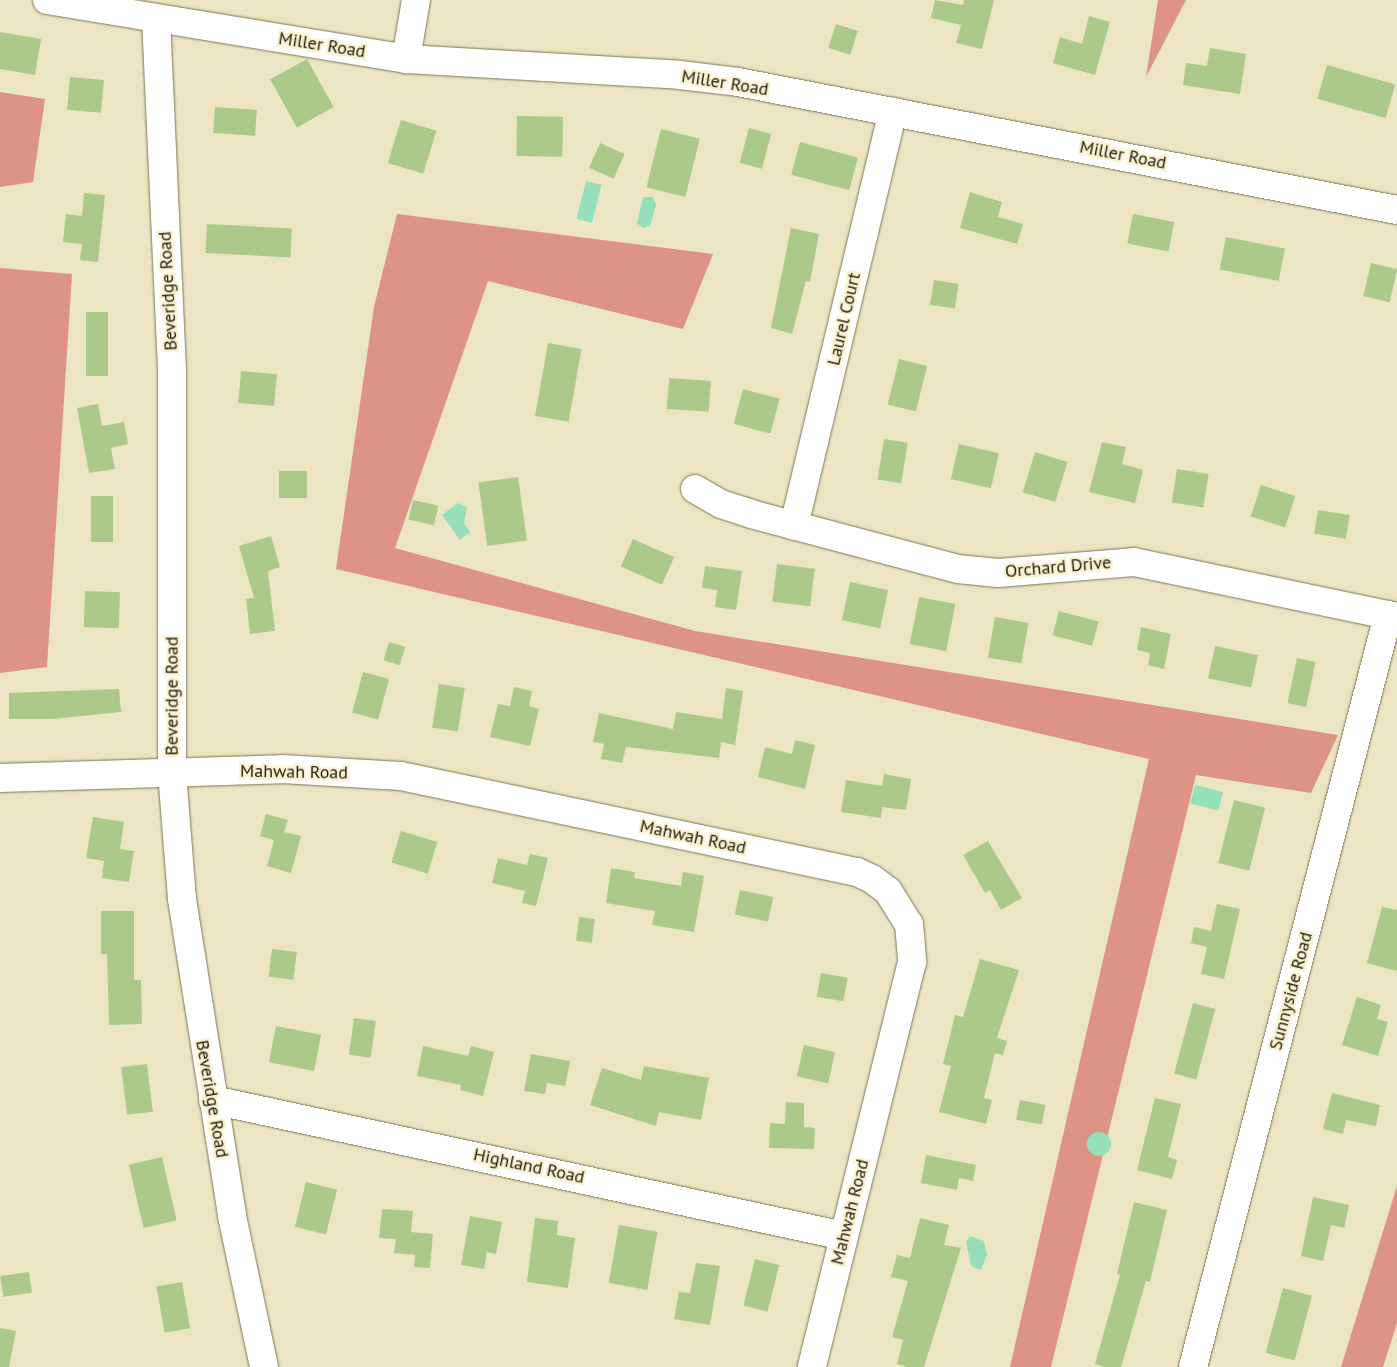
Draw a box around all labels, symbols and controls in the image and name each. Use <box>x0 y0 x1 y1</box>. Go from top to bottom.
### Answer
street label: Miller Road <box>277 27 367 63</box>
street label: Miller Road <box>680 65 770 101</box>
street label: Miller Road <box>1078 136 1168 174</box>
street label: Beveridge Road <box>154 231 182 351</box>
street label: Laurel Court <box>823 270 865 368</box>
street label: Orchard Drive <box>1004 552 1112 582</box>
street label: Beveridge Road <box>161 636 183 756</box>
street label: Mahwah Road <box>240 760 348 784</box>
street label: Mahwah Road <box>638 815 748 859</box>
street label: Sunnyside Road <box>1265 930 1317 1052</box>
street label: Beveridge Road <box>191 1038 233 1160</box>
street label: Highland Road <box>471 1144 587 1188</box>
street label: Mahwah Road <box>826 1157 874 1267</box>

